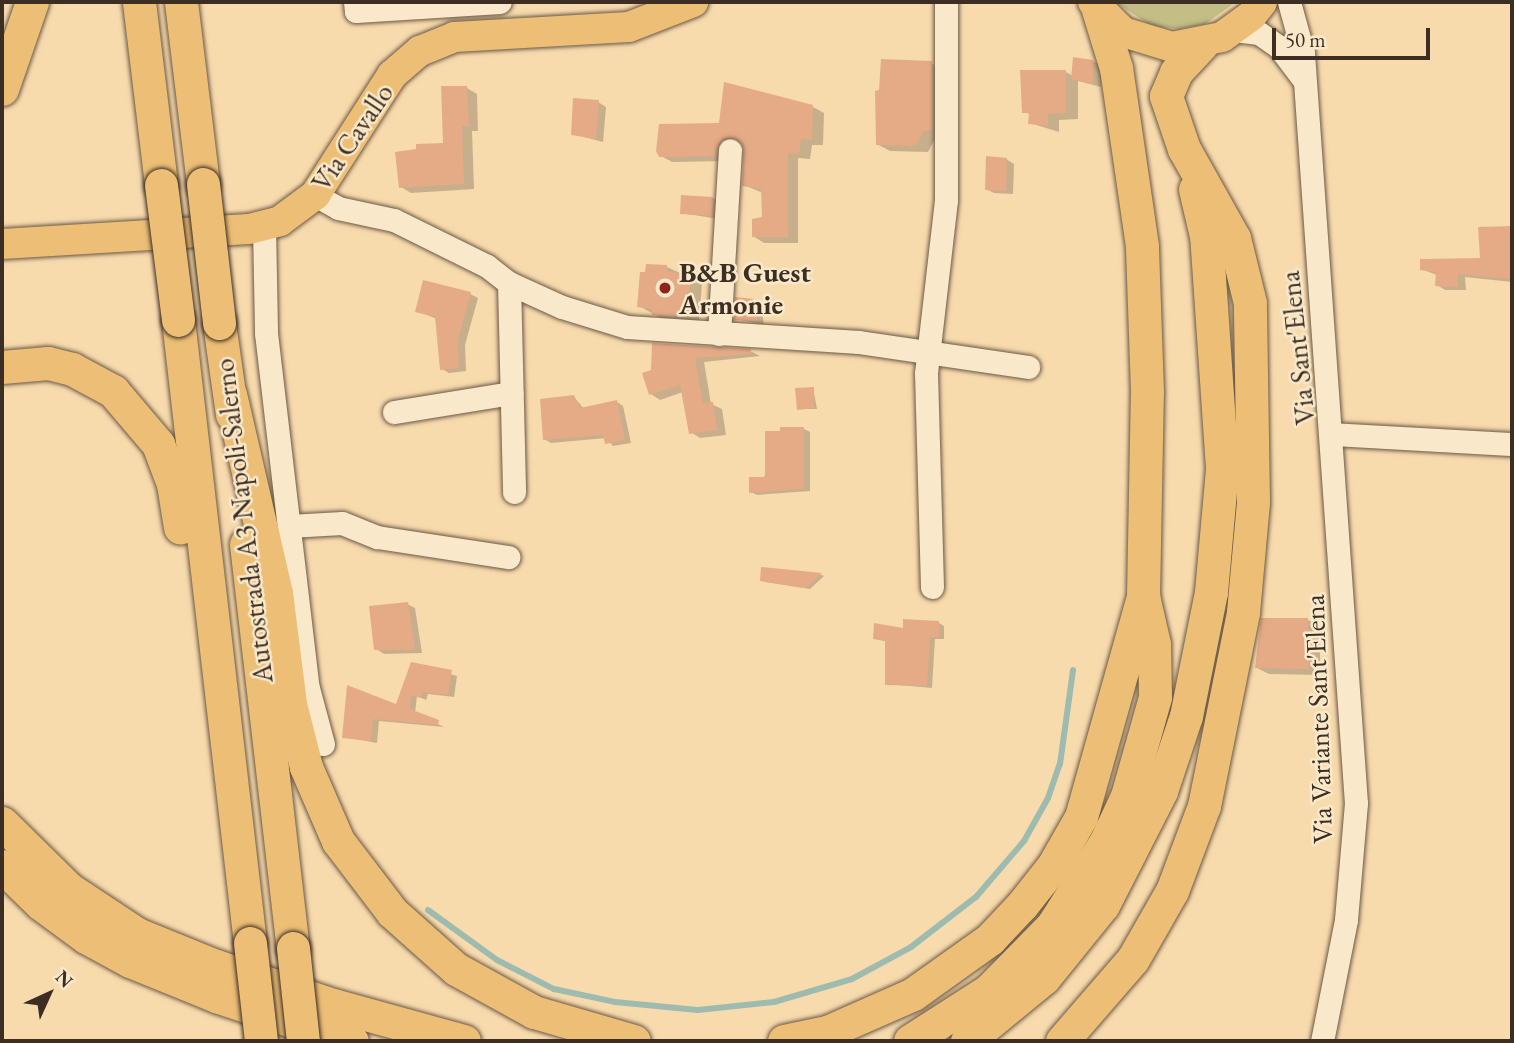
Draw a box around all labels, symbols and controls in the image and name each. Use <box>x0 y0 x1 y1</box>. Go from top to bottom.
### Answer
scale bar <box>1276 14 1434 58</box>
text: 50 m <box>1285 26 1326 53</box>
street label: Via Cavallo <box>304 77 400 197</box>
place label: B&B Guest Armonie <box>679 255 811 321</box>
street label: Via Sant'Elena <box>1272 269 1322 427</box>
marker: B&B Guest Armonie <box>657 280 673 296</box>
street label: Autostrada A3 Napoli-Salerno <box>206 357 280 685</box>
street label: Via Variante Sant'Elena <box>1297 594 1339 844</box>
north arrow <box>14 959 84 1029</box>
text: N <box>50 965 78 993</box>

